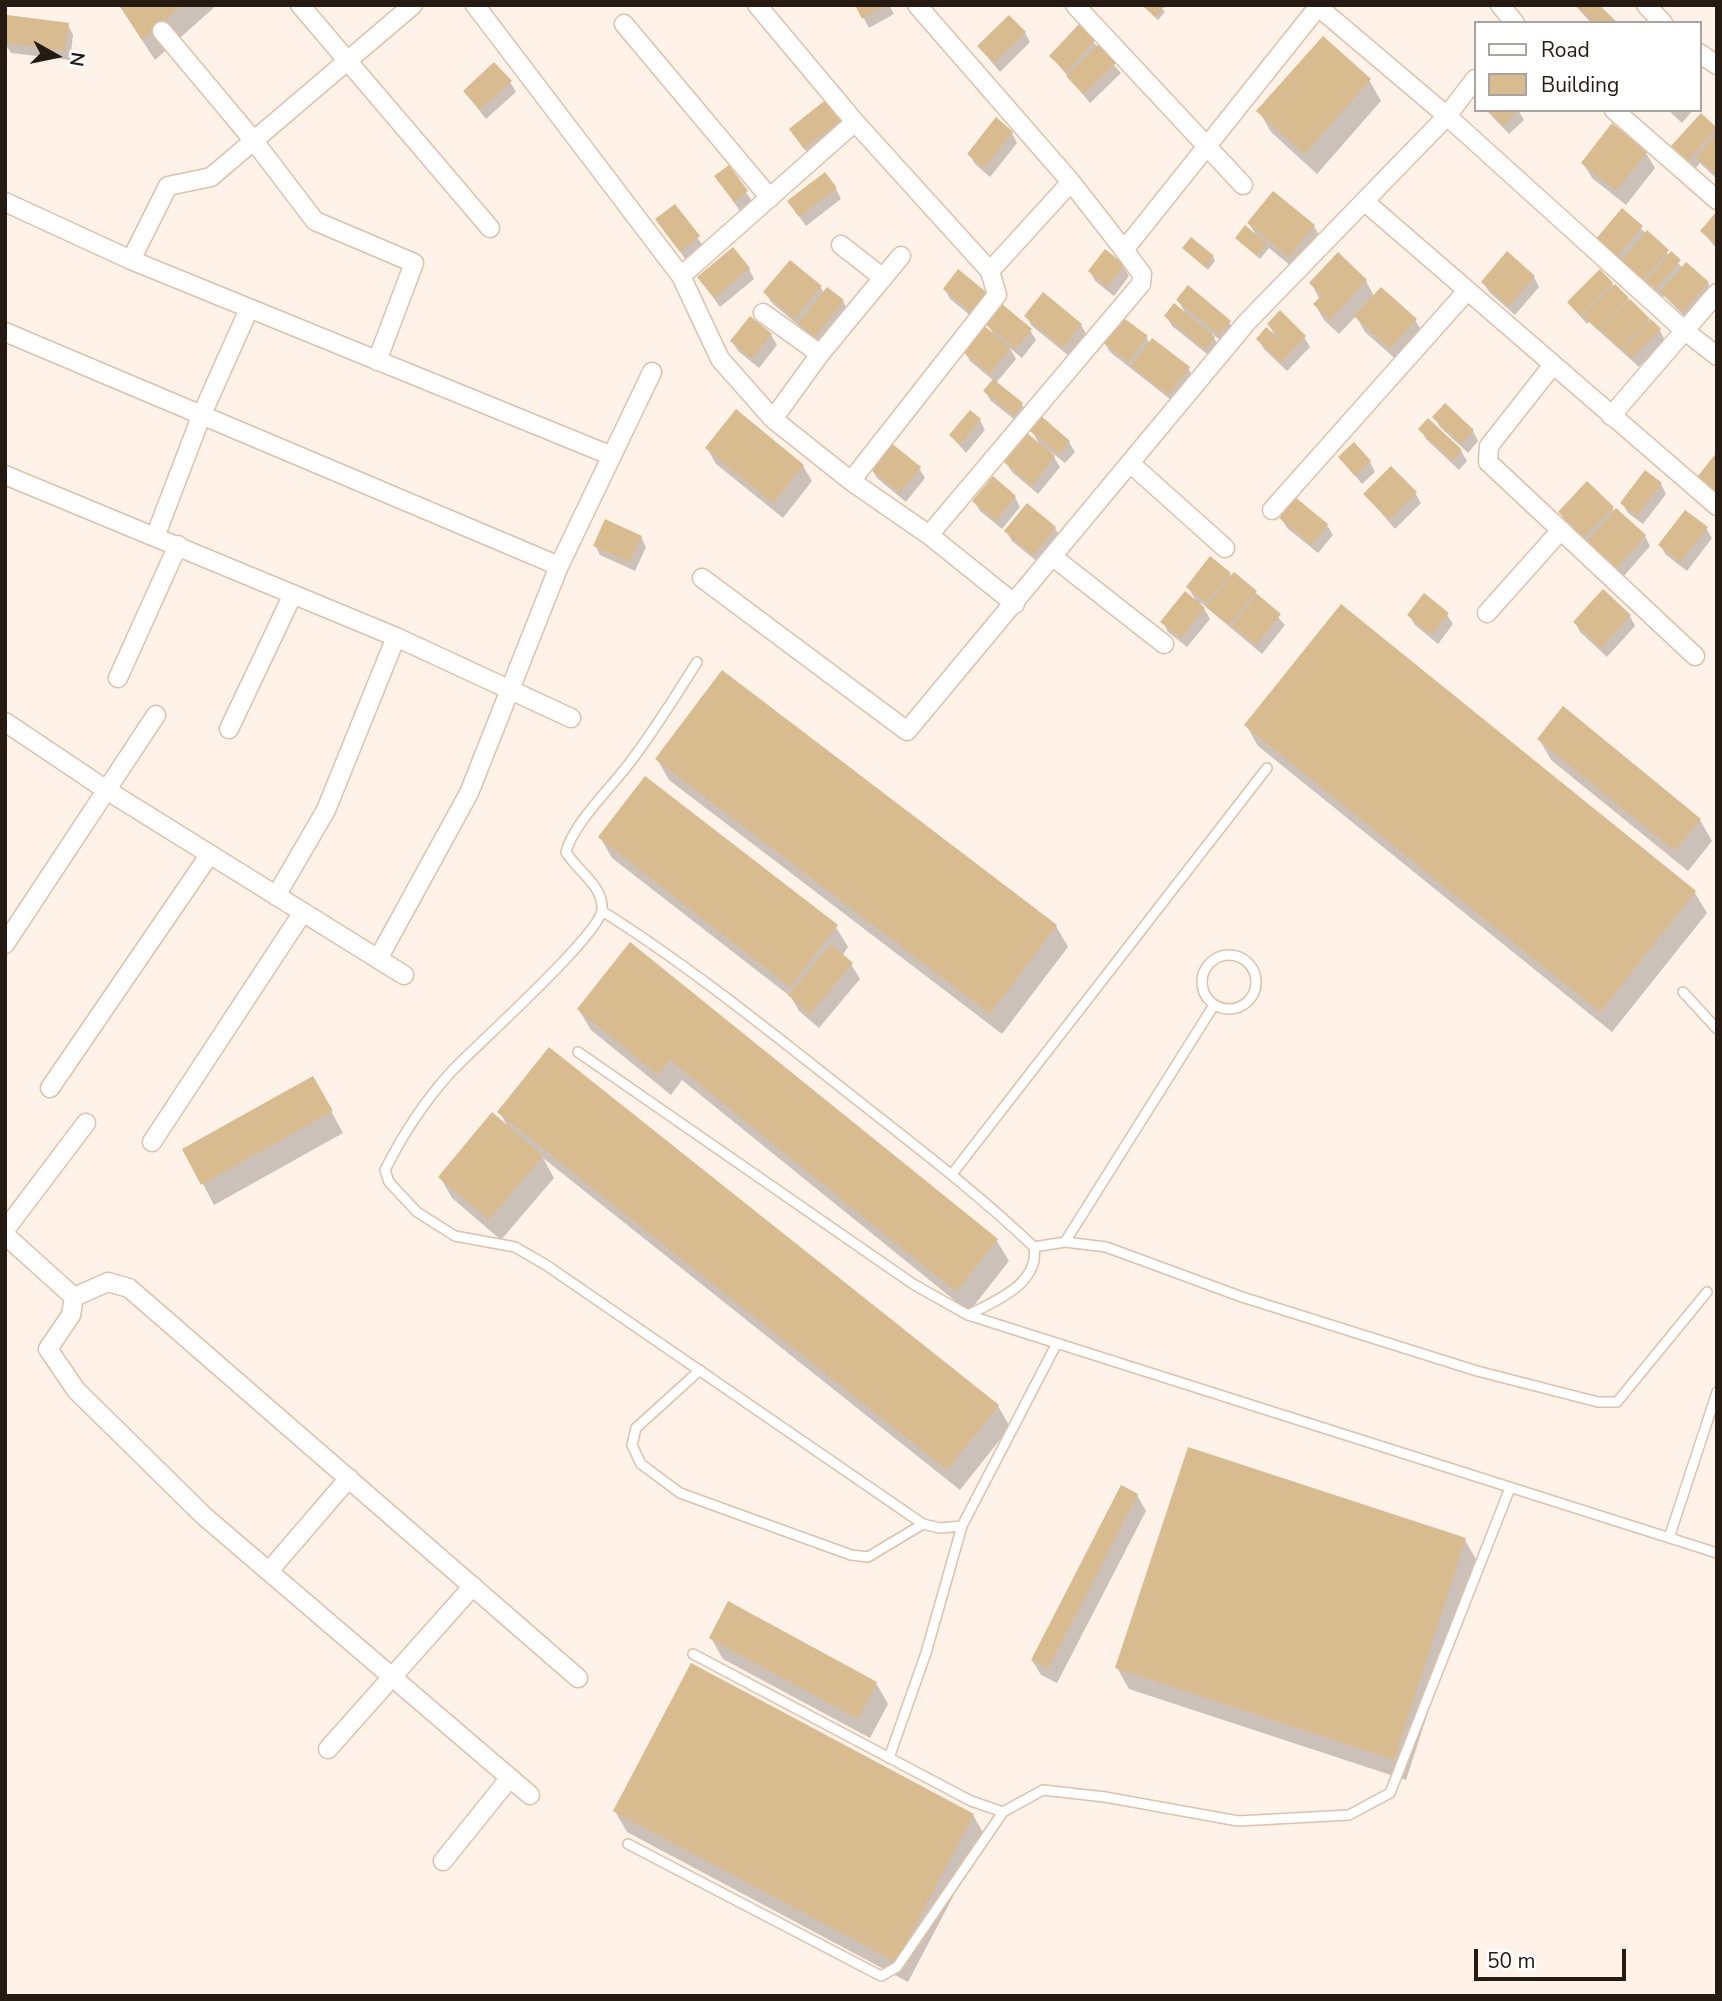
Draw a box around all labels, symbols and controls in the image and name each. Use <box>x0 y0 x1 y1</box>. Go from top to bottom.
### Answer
north arrow <box>21 21 91 91</box>
legend <box>1474 21 1701 112</box>
text: Road <box>1541 36 1590 64</box>
text: N <box>63 50 91 68</box>
text: Building <box>1541 71 1619 99</box>
scale bar <box>1477 1934 1629 1978</box>
text: 50 m <box>1487 1947 1536 1975</box>

